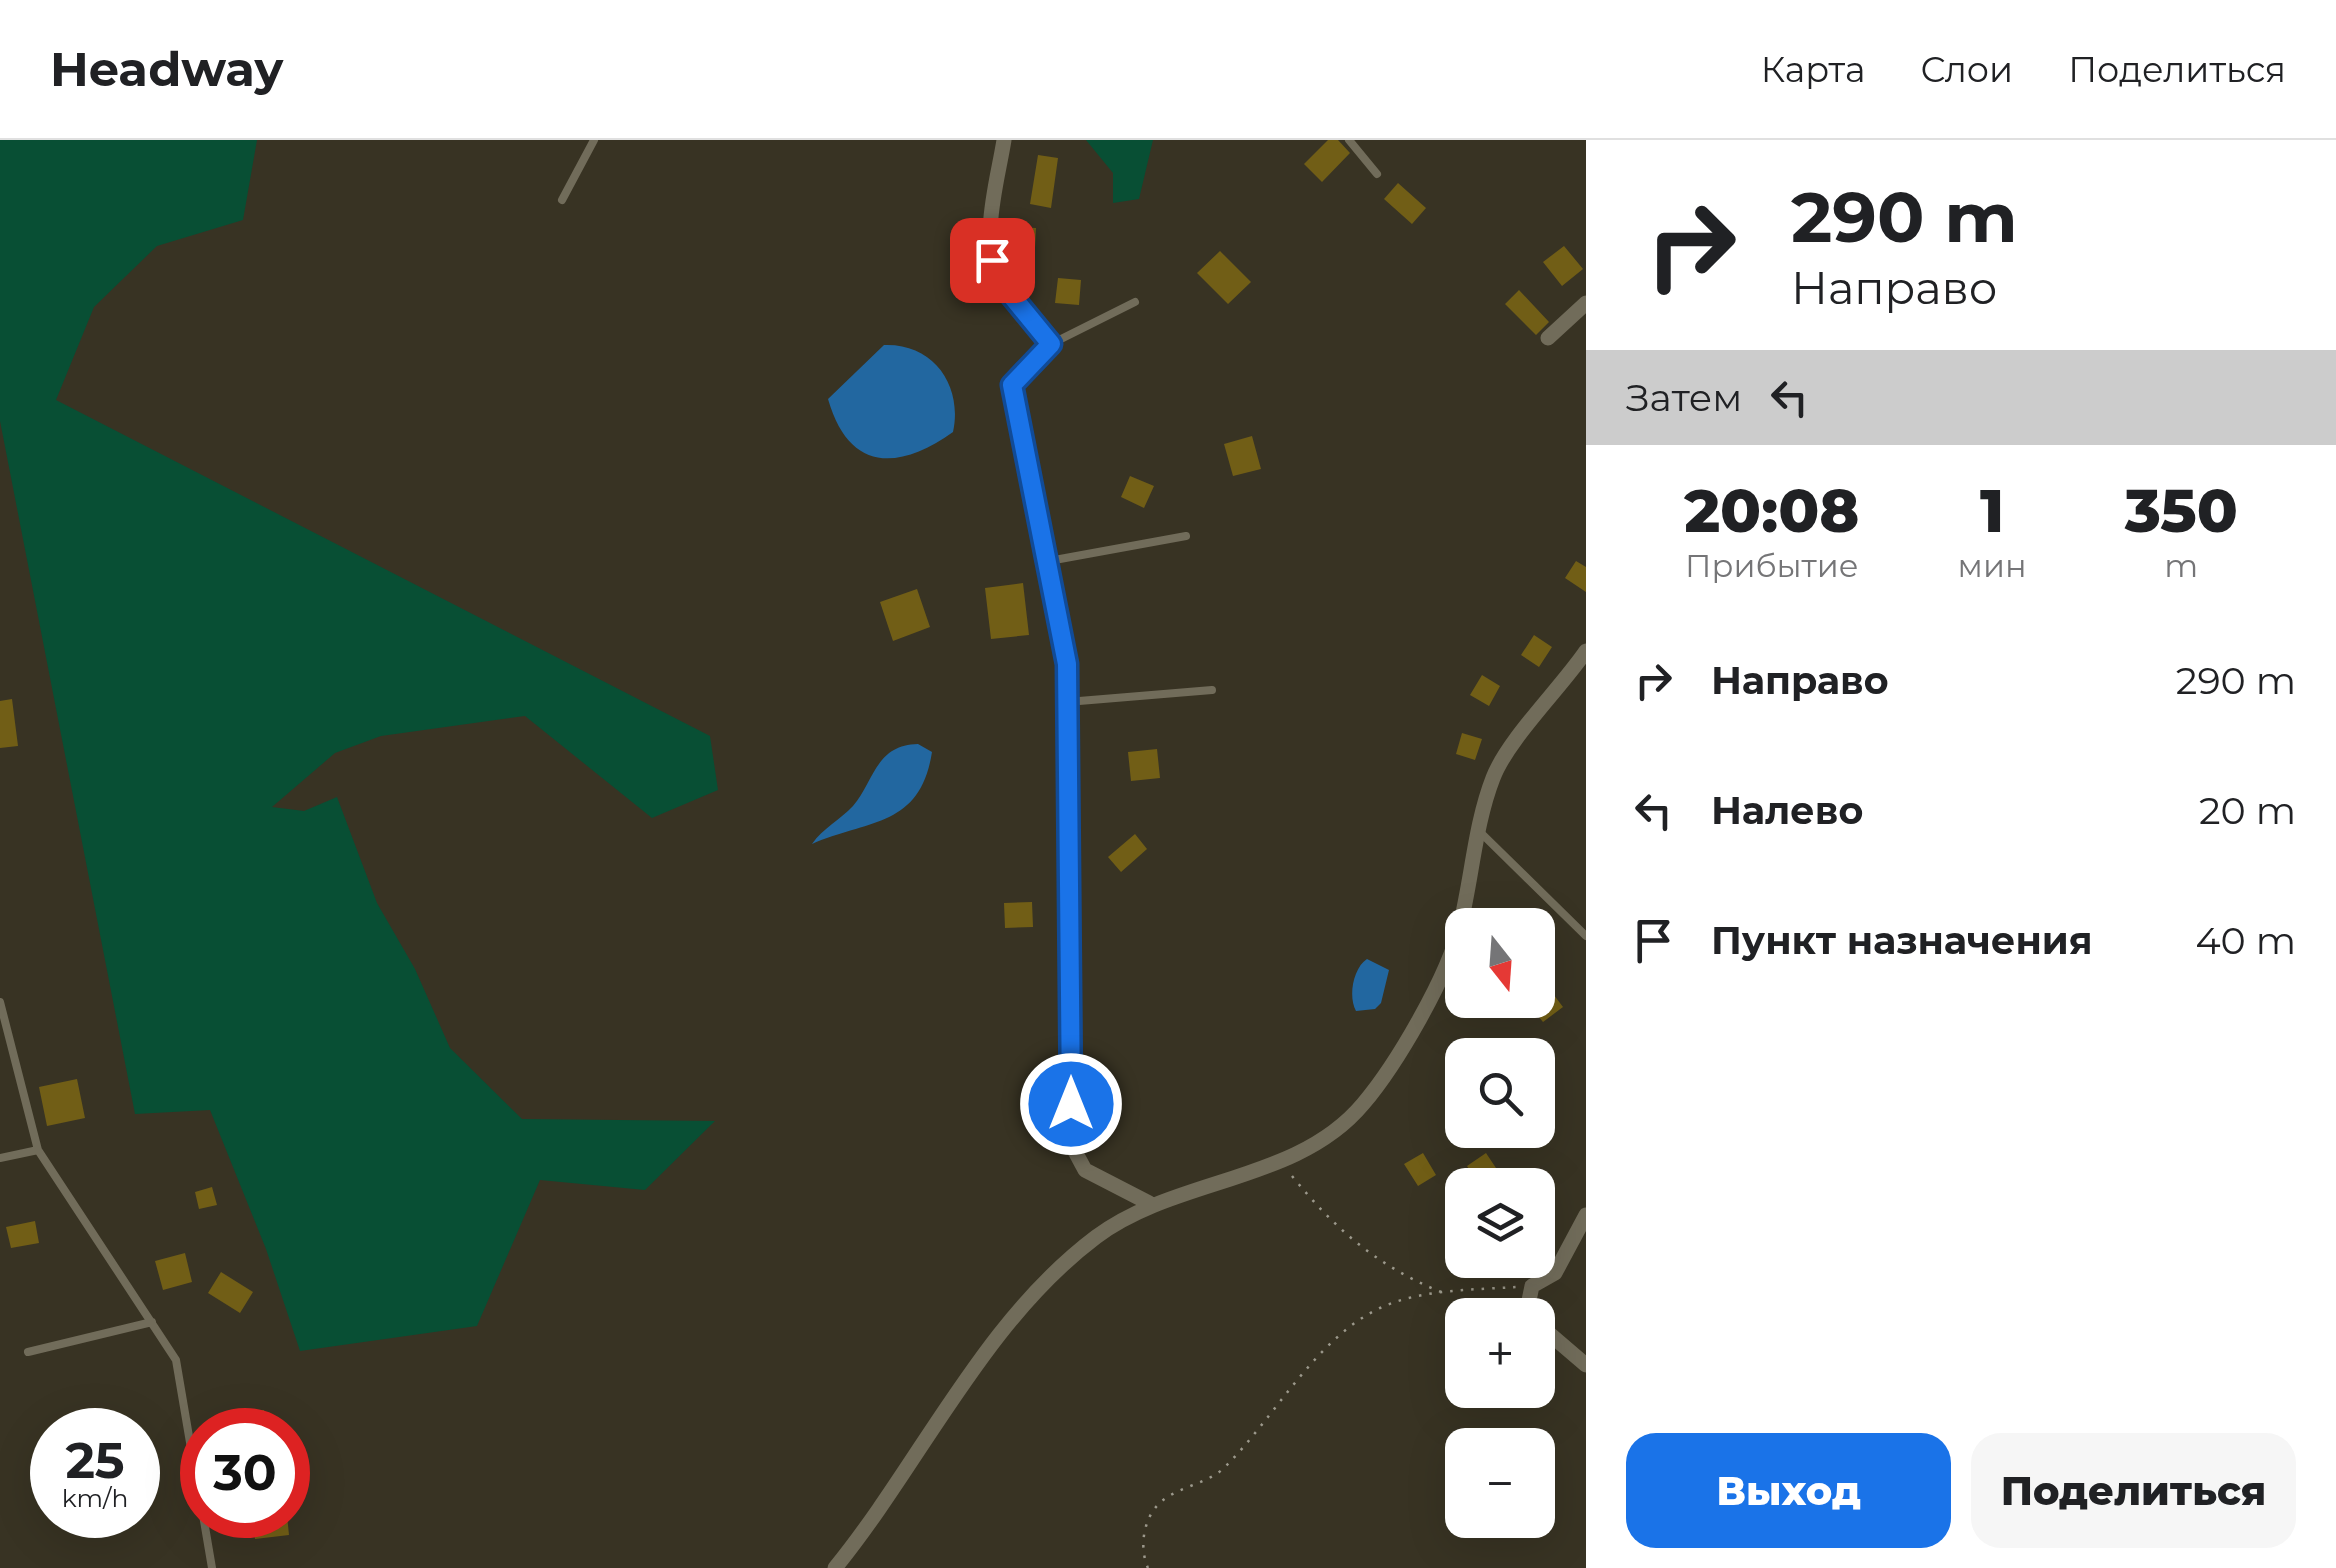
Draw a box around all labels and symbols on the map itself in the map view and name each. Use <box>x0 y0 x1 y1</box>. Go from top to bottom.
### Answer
pin <box>950 218 1035 303</box>
north arrow <box>1445 908 1555 1018</box>
position arrow <box>1019 1052 1123 1156</box>
speed limit sign: 30 <box>180 1408 310 1538</box>

